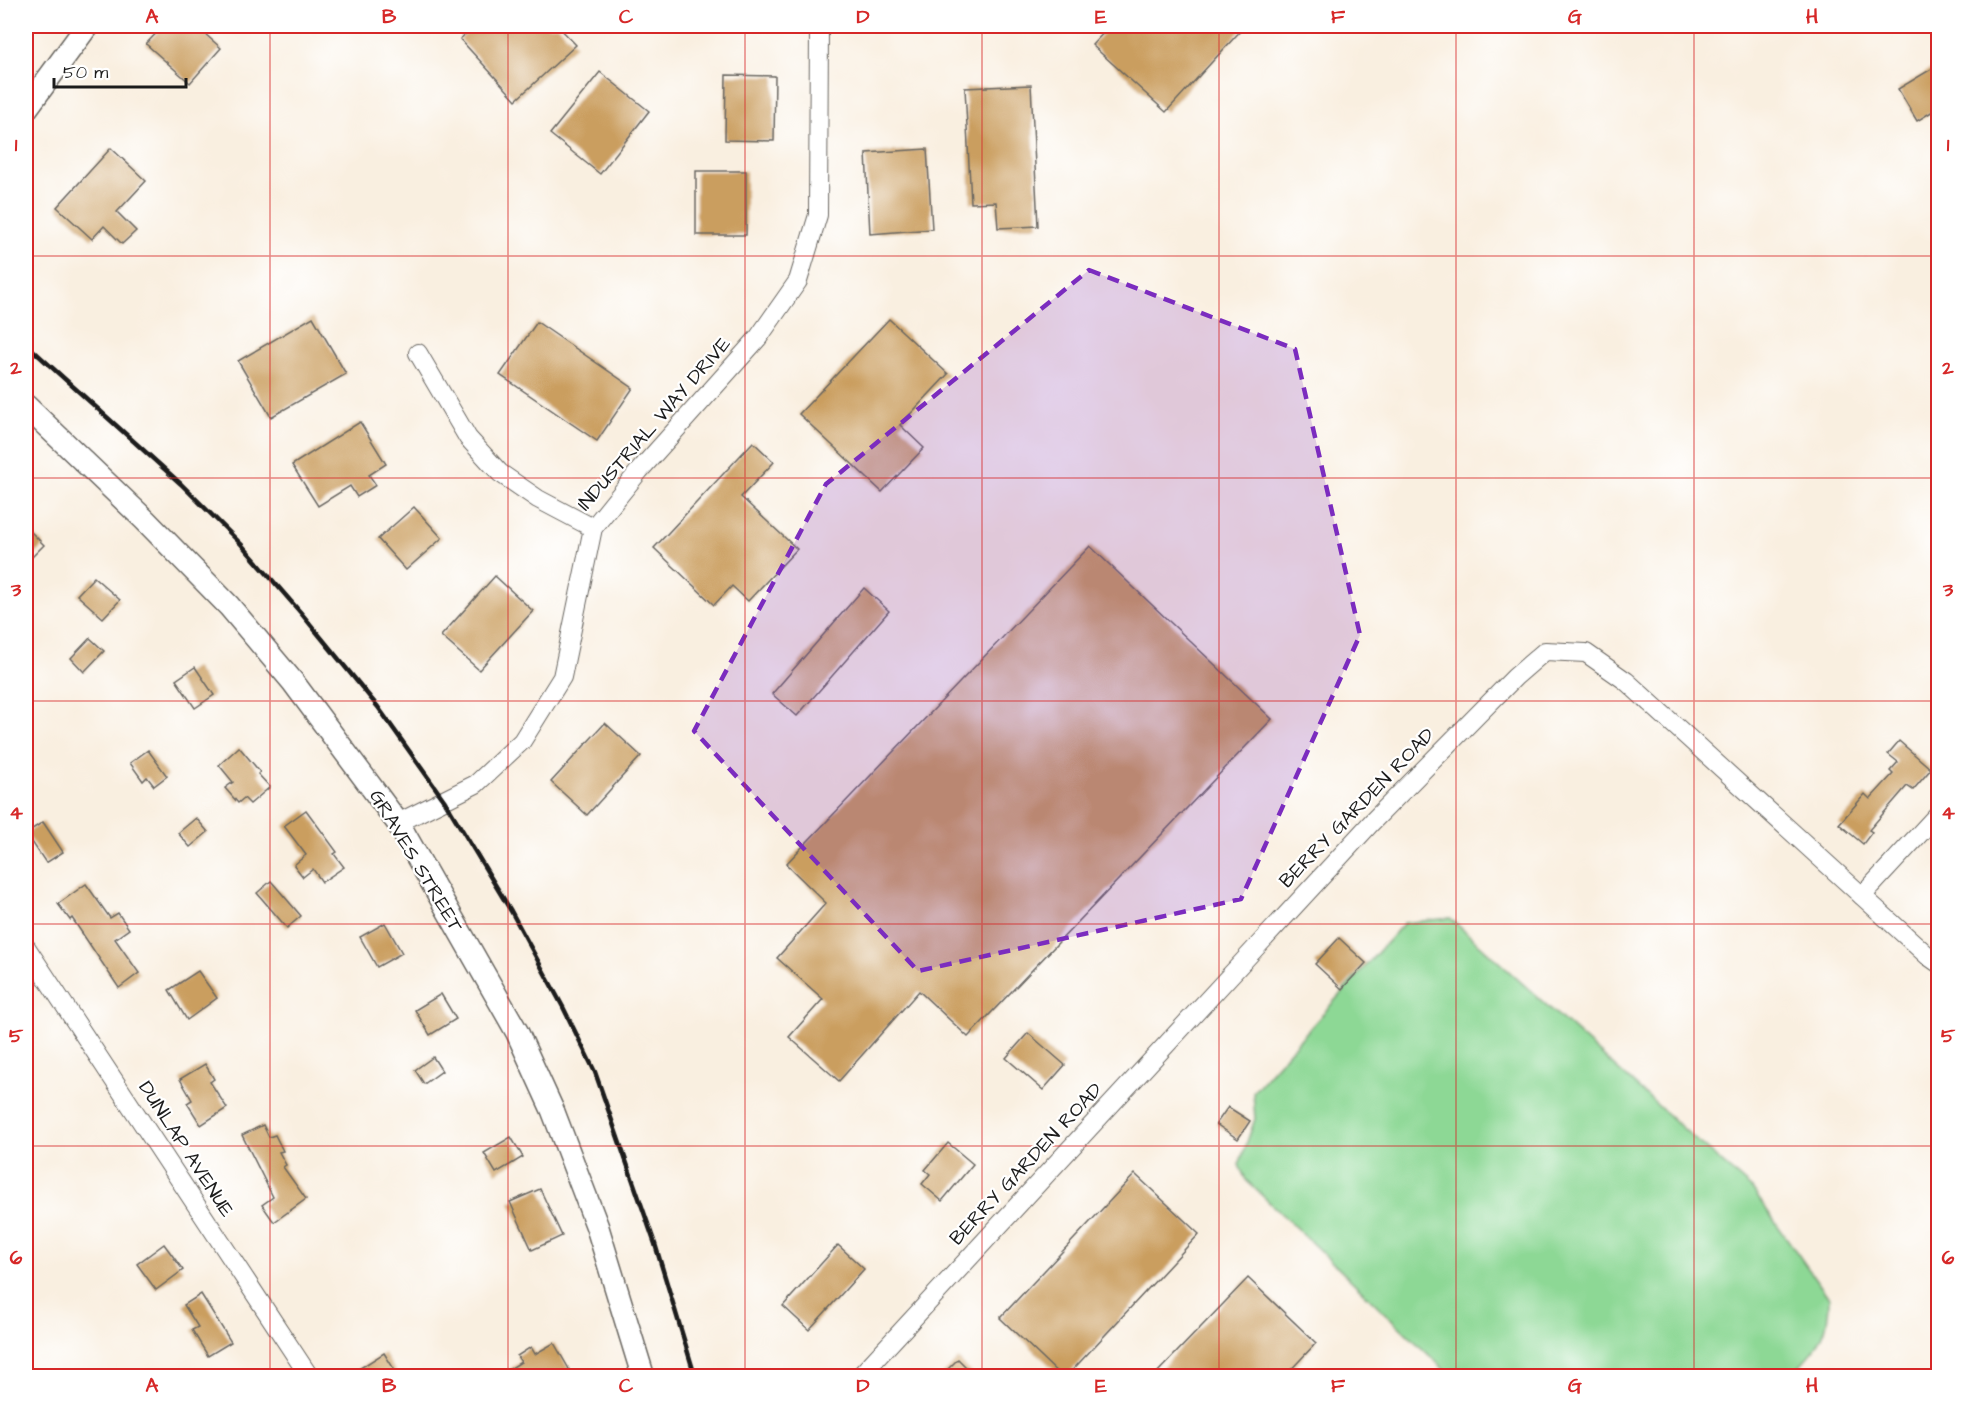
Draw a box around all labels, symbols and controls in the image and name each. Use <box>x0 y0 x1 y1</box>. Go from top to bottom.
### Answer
text: A <box>146 3 159 31</box>
text: B <box>382 3 397 31</box>
text: C <box>619 3 634 31</box>
text: D <box>857 3 870 31</box>
text: E <box>1095 3 1107 31</box>
text: F <box>1331 3 1346 31</box>
text: G <box>1568 3 1582 31</box>
text: H <box>1806 3 1818 31</box>
scale bar <box>54 51 186 89</box>
text: 50 m <box>63 60 108 85</box>
text: 1 <box>15 131 18 159</box>
text: 1 <box>1947 131 1950 159</box>
street label: INDUSTRIAL WAY DRIVE <box>571 331 737 517</box>
text: 2 <box>9 354 22 382</box>
text: 2 <box>1941 354 1954 382</box>
text: 3 <box>10 576 22 604</box>
text: 3 <box>1942 576 1954 604</box>
street label: BERRY GARDEN ROAD <box>1273 722 1441 894</box>
street label: GRAVES STREET <box>362 784 470 938</box>
text: 4 <box>9 799 23 827</box>
text: 4 <box>1941 799 1955 827</box>
text: 5 <box>9 1022 24 1050</box>
text: 5 <box>1941 1022 1956 1050</box>
street label: DUNLAP AVENUE <box>132 1076 241 1223</box>
street label: BERRY GARDEN ROAD <box>943 1077 1109 1251</box>
text: 6 <box>10 1244 23 1272</box>
text: 6 <box>1942 1244 1955 1272</box>
text: A <box>146 1372 159 1400</box>
text: B <box>382 1372 397 1400</box>
text: C <box>619 1372 634 1400</box>
text: D <box>857 1372 870 1400</box>
text: E <box>1095 1372 1107 1400</box>
text: F <box>1331 1372 1346 1400</box>
text: G <box>1568 1372 1582 1400</box>
text: H <box>1806 1372 1818 1400</box>

